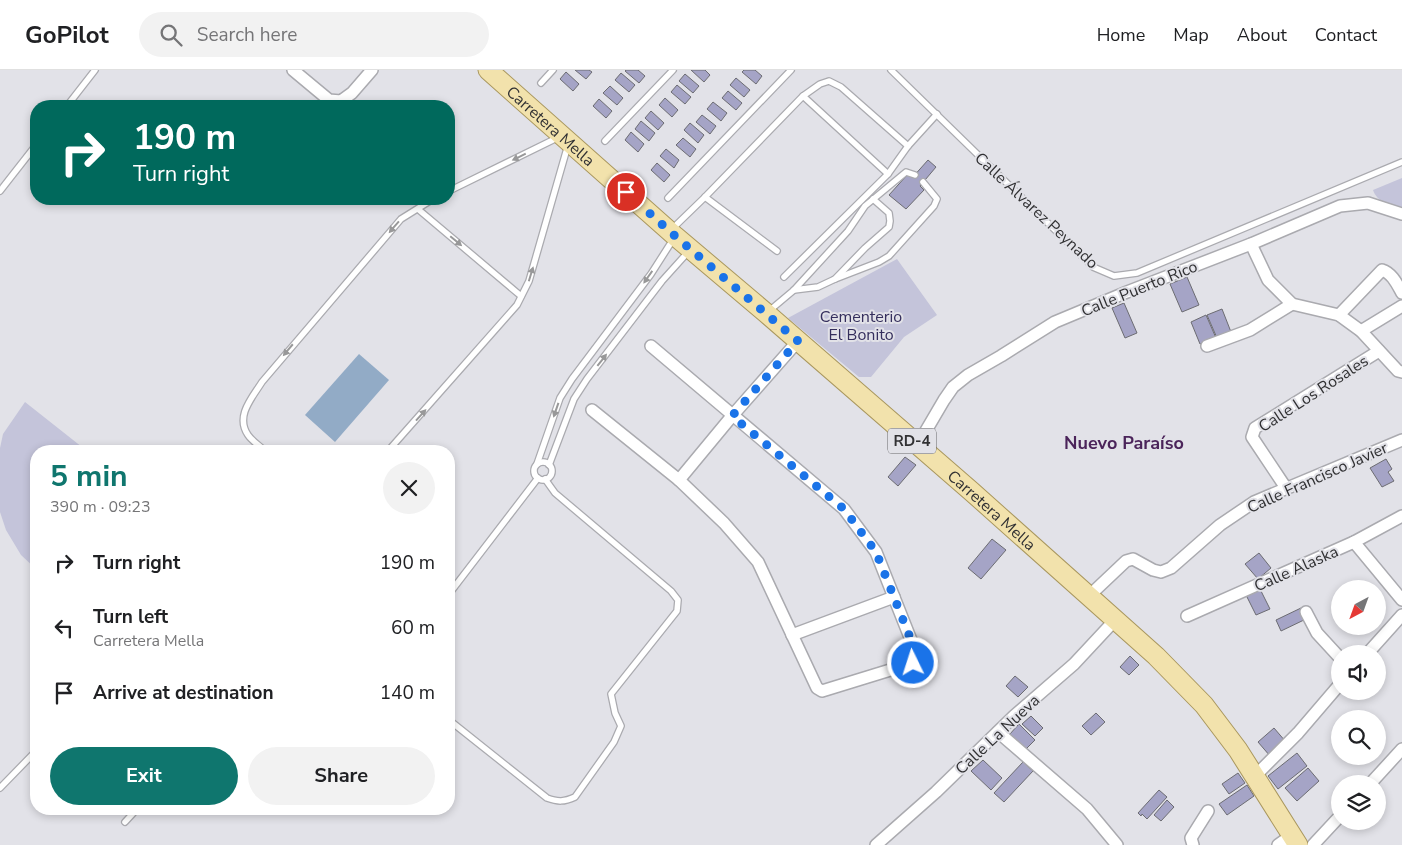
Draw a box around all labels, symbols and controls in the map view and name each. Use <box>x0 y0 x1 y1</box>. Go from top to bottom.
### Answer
search box <box>139 12 489 57</box>
text: GoPilot <box>25 19 109 51</box>
icon: search <box>157 21 185 49</box>
text: Search here <box>197 22 297 48</box>
text: Home <box>1097 23 1145 47</box>
text: Map <box>1173 23 1209 47</box>
text: About <box>1237 23 1287 47</box>
text: Contact <box>1315 23 1377 47</box>
street label: Carretera Mella <box>501 81 599 172</box>
text: 190 m <box>133 114 236 161</box>
icon: right <box>50 120 115 185</box>
street label: Calle Álvarez Peynado <box>970 148 1103 274</box>
one-way arrow <box>512 153 526 161</box>
text: Turn right <box>133 159 229 189</box>
pin <box>605 171 647 213</box>
icon: arrive <box>612 178 640 206</box>
one-way arrow <box>389 221 400 234</box>
one-way arrow <box>449 235 461 247</box>
street label: Calle Puerto Rico <box>1078 256 1201 322</box>
one-way arrow <box>527 266 535 281</box>
one-way arrow <box>643 270 654 283</box>
park label: Cementerio El Bonito <box>820 306 902 346</box>
one-way arrow <box>283 344 294 357</box>
street label: Calle Los Rosales <box>1254 350 1373 438</box>
one-way arrow <box>597 353 607 366</box>
one-way arrow <box>551 402 559 417</box>
one-way arrow <box>415 410 427 422</box>
road number: RD-4 <box>888 428 936 454</box>
district label: Nuevo Paraíso <box>1064 431 1184 455</box>
street label: Calle Francisco Javier <box>1244 437 1391 519</box>
text: 5 min <box>50 456 128 497</box>
button: close <box>383 462 435 514</box>
street label: Carretera Mella <box>942 465 1040 556</box>
text: 390 m · 09:23 <box>50 496 151 518</box>
street label: Calle Alaska <box>1251 541 1342 597</box>
icon: right <box>50 549 78 577</box>
text: Turn right <box>93 550 180 576</box>
text: 190 m <box>380 550 435 576</box>
north arrow <box>1331 580 1386 635</box>
map controls <box>1331 580 1386 830</box>
text: Turn left <box>93 604 168 630</box>
icon: left <box>50 614 78 642</box>
text: 60 m <box>391 615 435 641</box>
text: Carretera Mella <box>93 630 204 652</box>
position arrow <box>886 636 938 688</box>
button: sound <box>1331 645 1386 700</box>
icon: arrive <box>50 679 78 707</box>
text: Arrive at destination <box>93 680 274 706</box>
text: 140 m <box>380 680 435 706</box>
street label: Calle La Nueva <box>951 690 1045 780</box>
button: search <box>1331 710 1386 765</box>
button: Exit <box>50 747 238 805</box>
button: Share <box>248 747 435 805</box>
button: layers <box>1331 775 1386 830</box>

